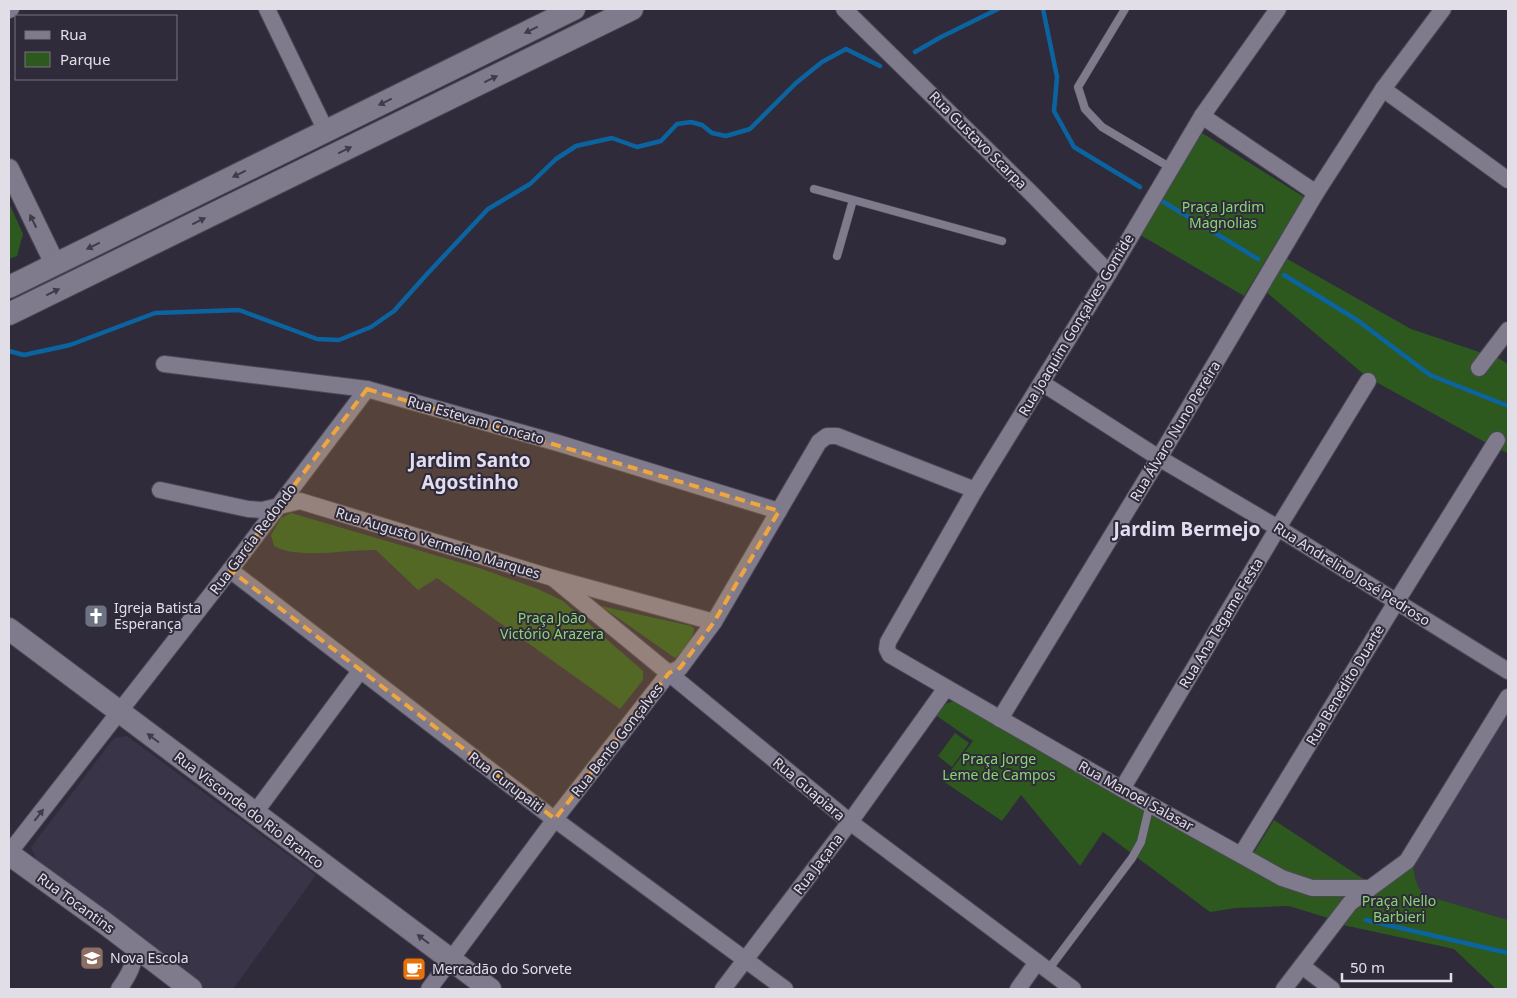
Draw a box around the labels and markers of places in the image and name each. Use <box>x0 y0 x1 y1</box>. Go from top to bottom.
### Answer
place label: Igreja Batista Esperança <box>114 598 201 633</box>
church icon: Igreja Batista Esperança <box>83 603 109 629</box>
school or university icon: Nova Escola <box>79 945 105 971</box>
place label: Nova Escola <box>110 948 189 967</box>
cafe icon: Mercadão do Sorvete <box>401 956 427 982</box>
place label: Mercadão do Sorvete <box>432 959 572 978</box>

